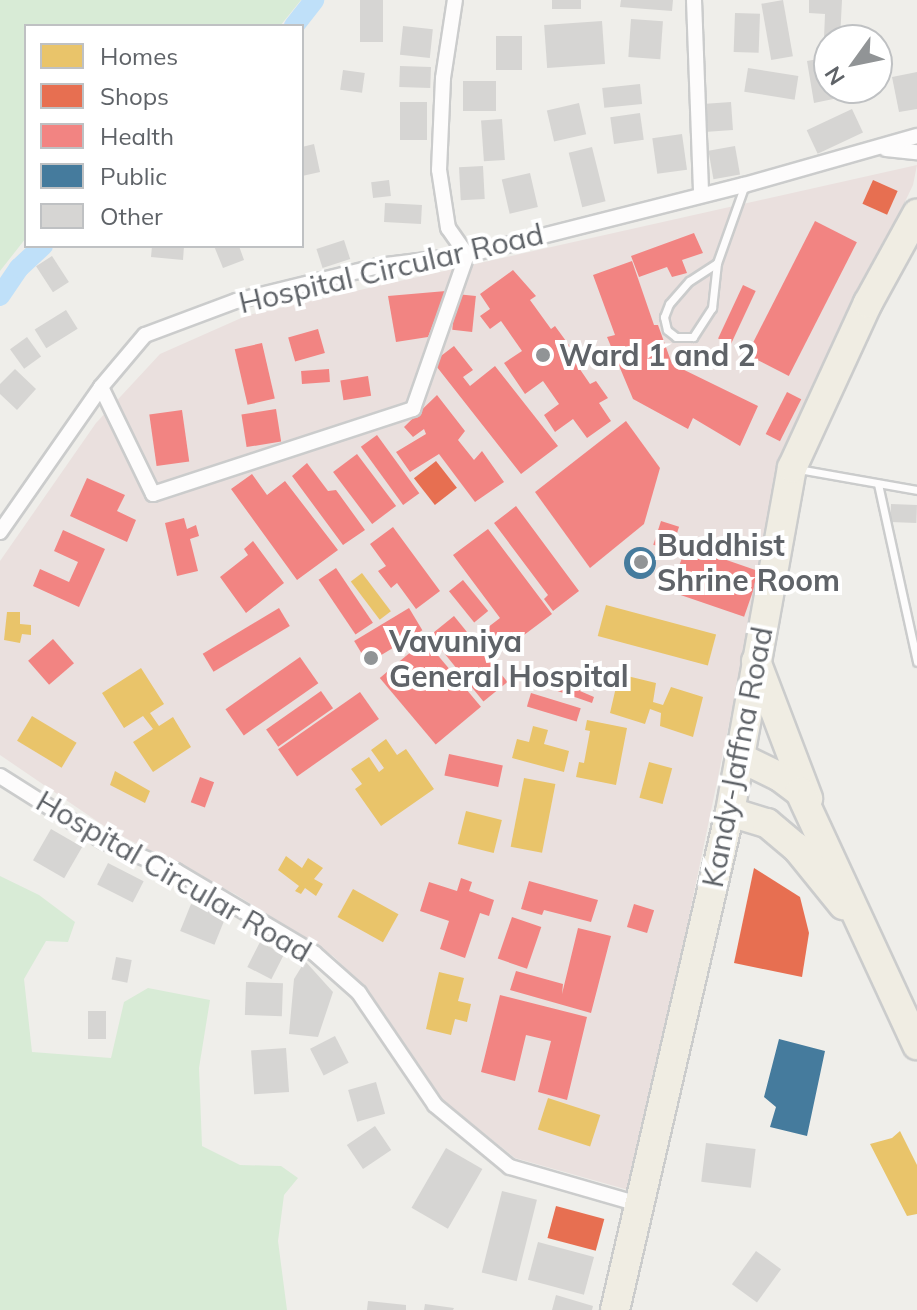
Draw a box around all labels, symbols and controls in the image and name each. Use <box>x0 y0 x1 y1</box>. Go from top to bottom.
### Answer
legend <box>24 24 304 248</box>
north arrow <box>813 24 893 104</box>
text: Homes <box>100 41 178 71</box>
text: N <box>818 61 851 91</box>
text: Shops <box>100 81 169 111</box>
text: Health <box>100 121 174 151</box>
text: Public <box>100 161 167 191</box>
text: Other <box>100 201 163 231</box>
street label: Hospital Circular Road <box>235 215 547 321</box>
place label: Ward 1 and 2 <box>559 337 756 373</box>
marker: Ward 1 and 2 <box>534 346 552 364</box>
place label: Buddhist Shrine Room <box>657 527 840 598</box>
marker: Buddhist Shrine Room <box>632 553 650 571</box>
place label: Vavuniya General Hospital <box>389 623 629 694</box>
street label: Kandy-Jaffna Road <box>694 624 780 890</box>
marker: Vavuniya General Hospital <box>360 647 382 669</box>
street label: Hospital Circular Road <box>30 783 318 969</box>

